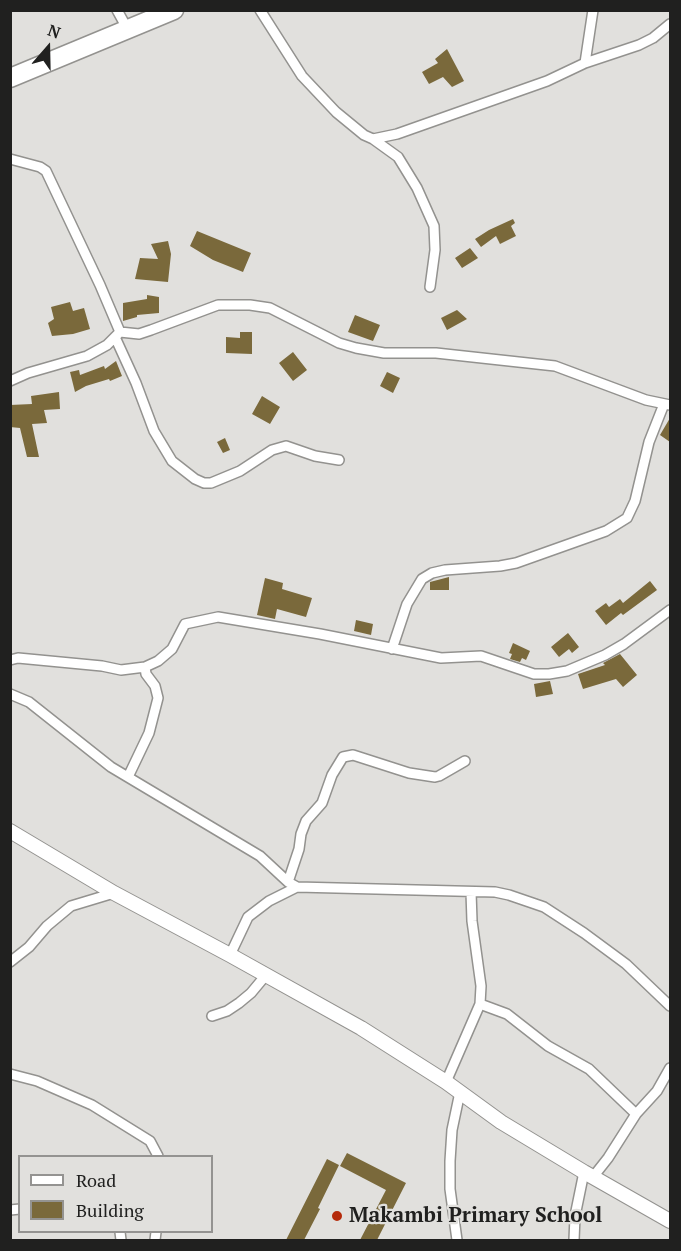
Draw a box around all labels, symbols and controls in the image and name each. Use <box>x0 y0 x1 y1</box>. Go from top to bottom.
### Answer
north arrow <box>18 18 78 78</box>
text: N <box>45 19 64 43</box>
legend <box>18 1155 213 1233</box>
text: Road <box>76 1168 116 1192</box>
text: Building <box>76 1198 144 1222</box>
place label: Makambi Primary School <box>349 1203 602 1229</box>
marker: Makambi Primary School <box>330 1209 344 1223</box>

